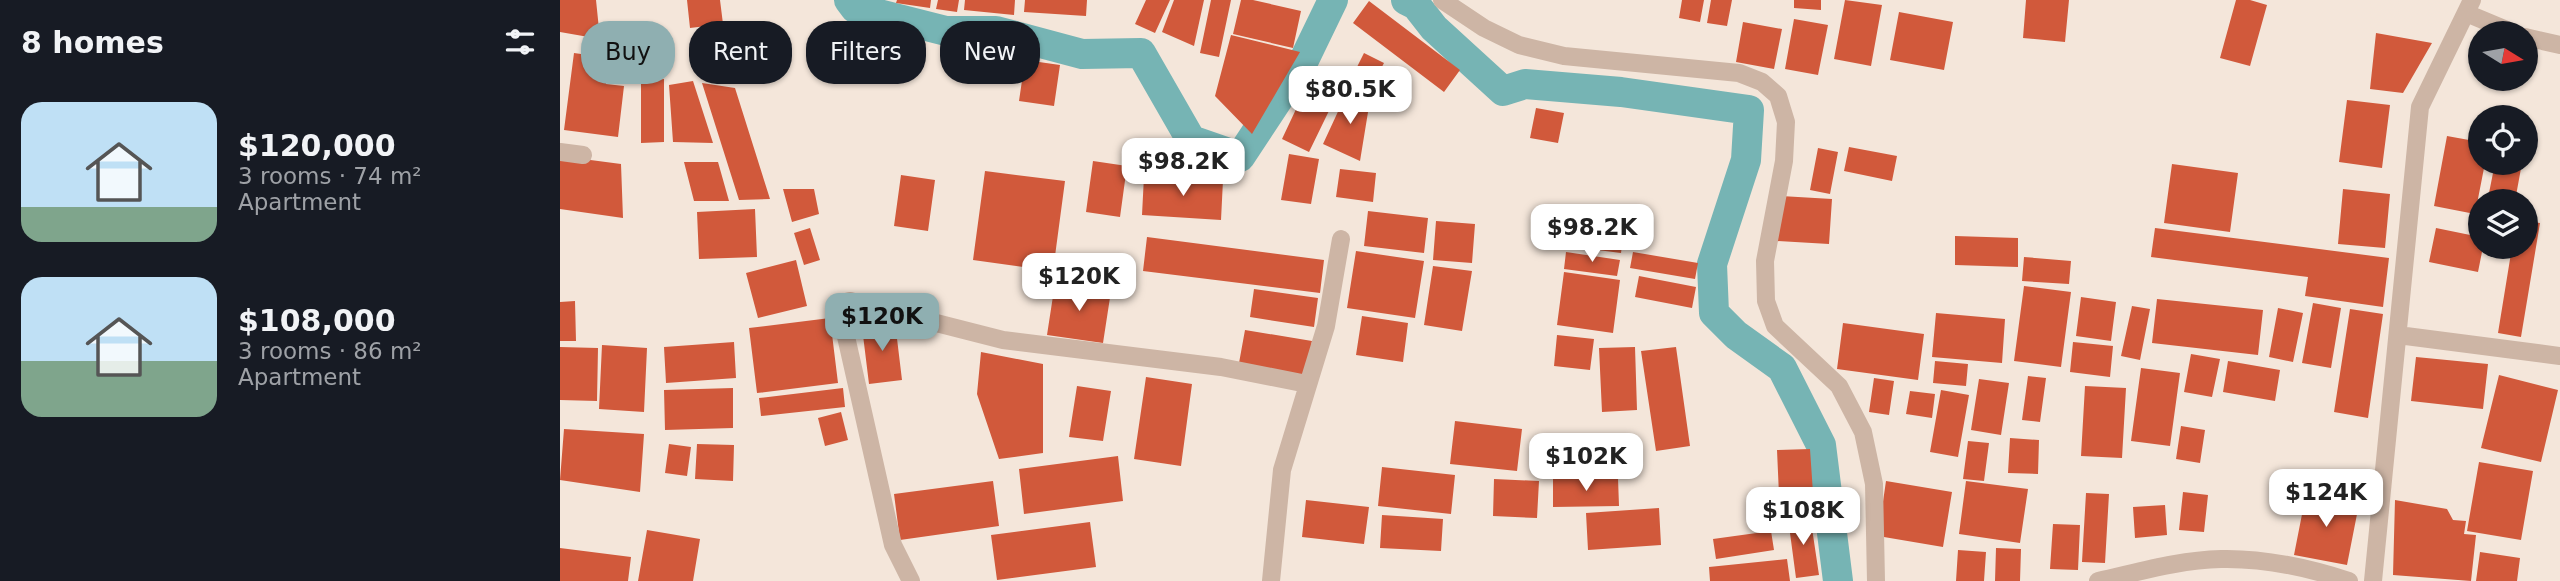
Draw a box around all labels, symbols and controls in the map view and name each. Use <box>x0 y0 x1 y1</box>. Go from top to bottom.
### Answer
chip: Buy <box>581 21 675 84</box>
chip: Rent <box>689 21 792 84</box>
chip: Filters <box>806 21 926 84</box>
chip: New <box>940 21 1040 84</box>
north arrow <box>2468 21 2538 91</box>
map controls <box>2468 21 2538 259</box>
icon: filters <box>501 23 539 61</box>
text: 8 homes <box>21 25 164 60</box>
pin: $80.5K <box>1293 66 1407 126</box>
text: $80.5K <box>1305 76 1395 102</box>
button: locate <box>2468 105 2538 175</box>
text: $120,000 <box>238 128 396 163</box>
icon: home <box>77 130 161 214</box>
pin: $98.2K <box>1126 138 1240 198</box>
text: $98.2K <box>1138 148 1228 174</box>
text: 3 rooms · 74 m² <box>238 163 422 189</box>
text: Apartment <box>238 189 361 215</box>
button: layers <box>2468 189 2538 259</box>
pin: $98.2K <box>1535 204 1649 264</box>
text: $98.2K <box>1547 214 1637 240</box>
pin: $120K <box>1030 254 1128 313</box>
text: $120K <box>1038 263 1120 289</box>
pin: $120K <box>833 294 931 353</box>
text: $108,000 <box>238 303 396 338</box>
text: $120K <box>841 303 923 329</box>
icon: home <box>77 305 161 389</box>
text: 3 rooms · 86 m² <box>238 338 422 364</box>
text: Apartment <box>238 364 361 390</box>
pin: $102K <box>1537 434 1635 493</box>
text: $102K <box>1545 443 1627 469</box>
pin: $124K <box>2277 470 2375 529</box>
text: $124K <box>2285 479 2367 505</box>
pin: $108K <box>1754 488 1852 547</box>
text: $108K <box>1762 497 1844 523</box>

